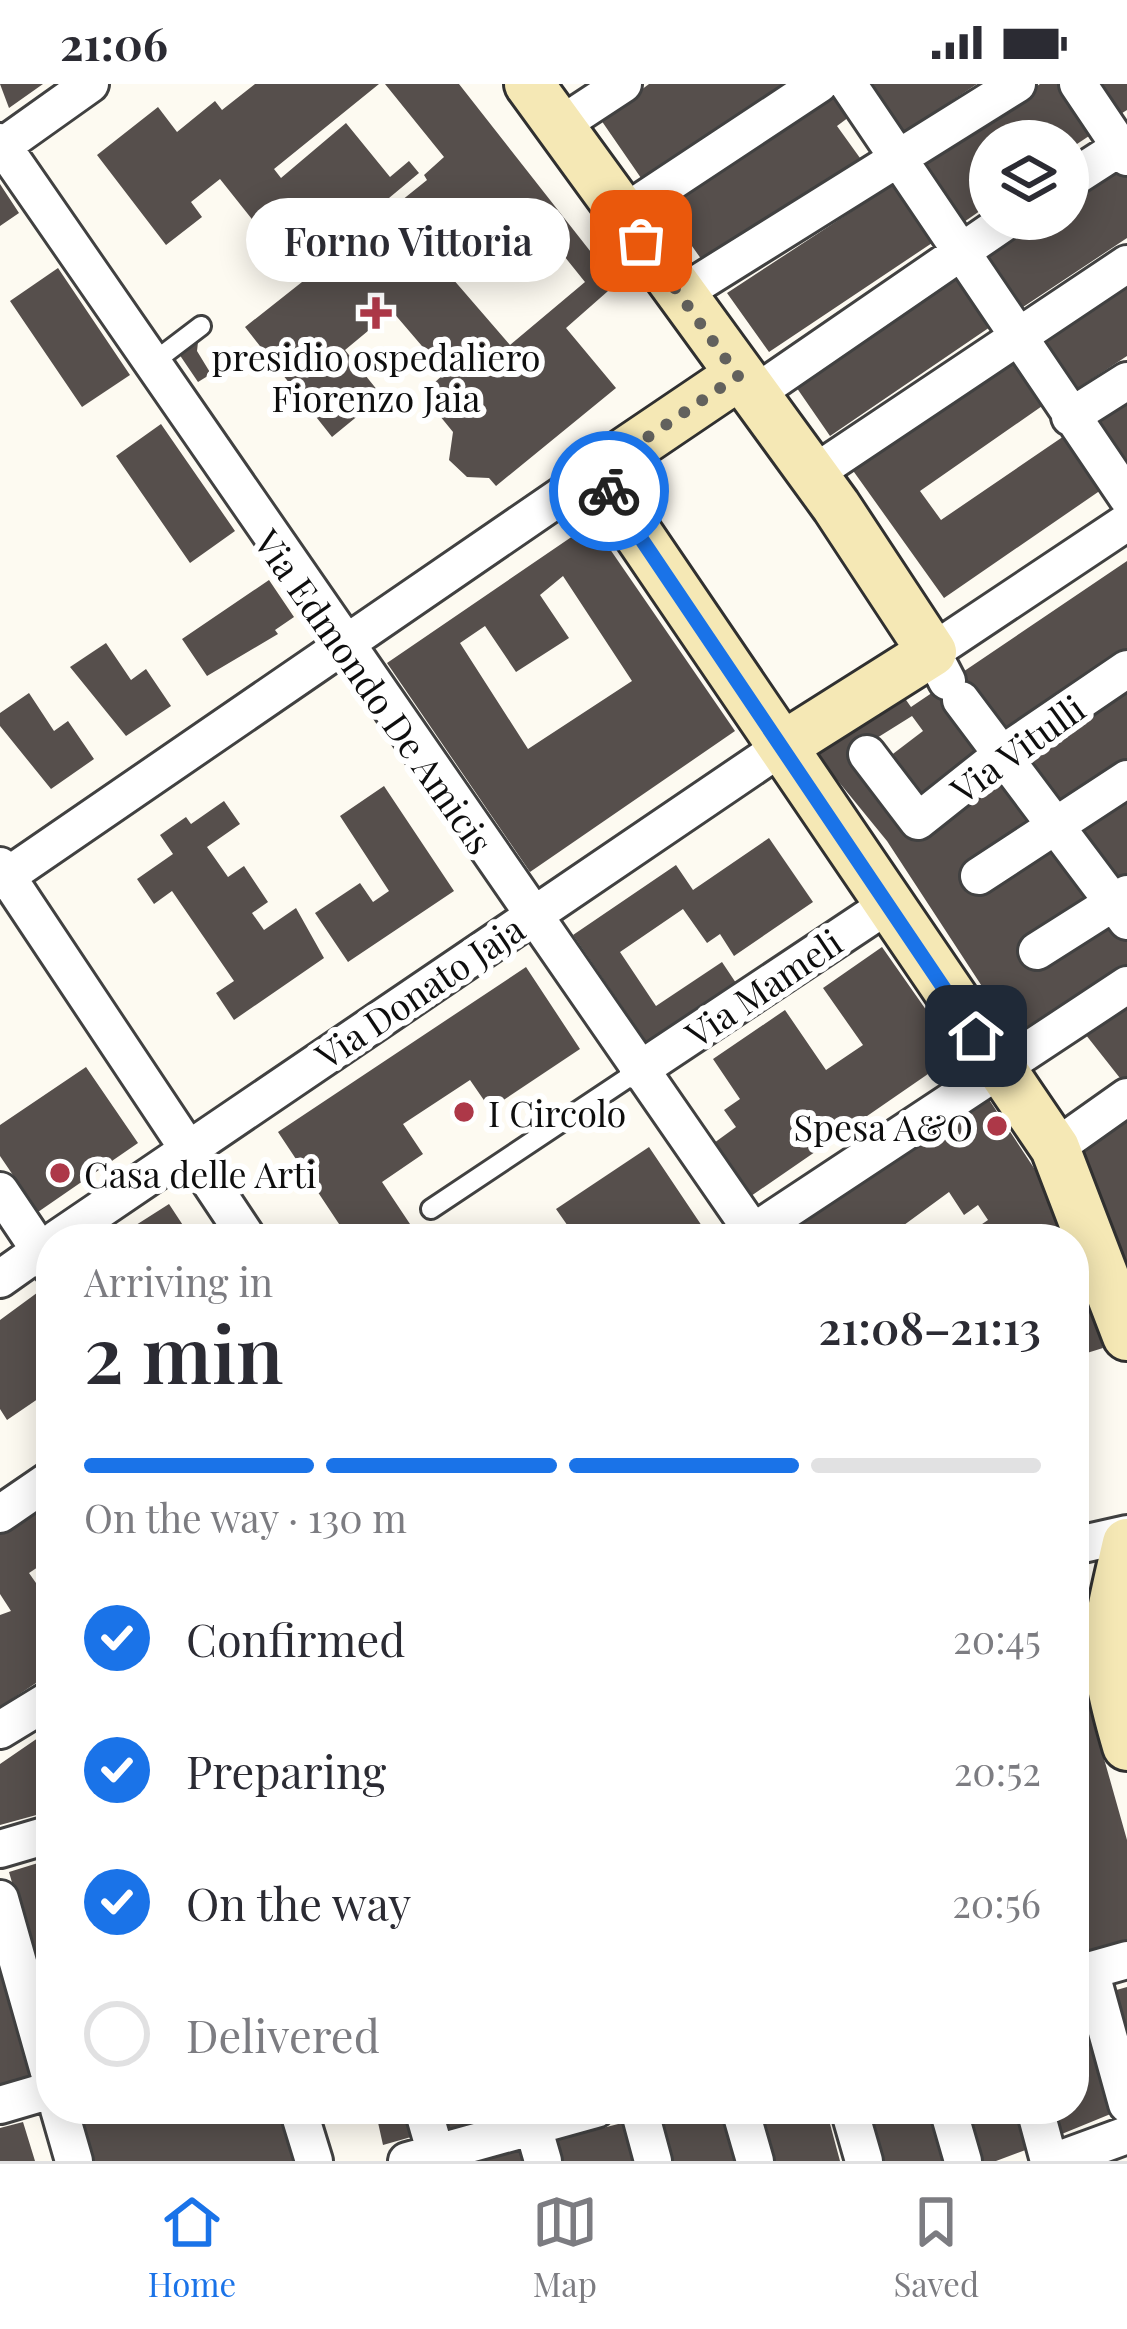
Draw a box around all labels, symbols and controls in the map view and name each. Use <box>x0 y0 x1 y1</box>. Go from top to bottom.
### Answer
text: 21:06 <box>60 12 168 72</box>
map controls <box>969 120 1089 240</box>
button: layers <box>969 120 1089 240</box>
pin <box>590 190 692 292</box>
callout: Forno Vittoria <box>245 199 569 283</box>
icon: bag <box>608 208 674 274</box>
text: Forno Vittoria <box>283 214 533 266</box>
marker: presidio ospedaliero Fiorenzo Jaia <box>360 297 392 329</box>
place label: presidio ospedaliero Fiorenzo Jaia <box>211 332 541 421</box>
courier <box>549 431 669 551</box>
icon: bike <box>576 458 642 524</box>
street label: Via Edmondo De Amicis <box>244 518 505 863</box>
street label: Via Vitulli <box>940 683 1094 813</box>
street label: Via Donato Jaja <box>305 903 533 1079</box>
street label: Via Mameli <box>675 917 851 1057</box>
pin <box>925 985 1027 1087</box>
icon: home <box>943 1003 1009 1069</box>
place label: I Circolo <box>488 1088 626 1136</box>
marker: I Circolo <box>451 1099 477 1125</box>
place label: Spesa A&O <box>794 1102 973 1150</box>
marker: Spesa A&O <box>984 1113 1010 1139</box>
place label: Casa delle Arti <box>84 1149 317 1197</box>
marker: Casa delle Arti <box>47 1160 73 1186</box>
text: Arriving in <box>84 1255 273 1307</box>
text: 21:08–21:13 <box>818 1296 1041 1356</box>
text: 2 min <box>84 1300 283 1404</box>
text: On the way · 130 m <box>84 1491 407 1543</box>
icon: check <box>84 1605 150 1671</box>
text: Confirmed <box>186 1608 405 1668</box>
text: 20:45 <box>953 1612 1041 1664</box>
icon: check <box>84 1737 150 1803</box>
text: Preparing <box>186 1740 386 1800</box>
text: 20:52 <box>954 1744 1041 1796</box>
icon: check <box>84 1869 150 1935</box>
text: On the way <box>186 1872 411 1932</box>
text: 20:56 <box>952 1876 1041 1928</box>
text: Delivered <box>186 2004 380 2064</box>
tab: Home <box>148 2189 236 2305</box>
tab: Map <box>532 2189 598 2305</box>
tab: Saved <box>893 2189 979 2305</box>

